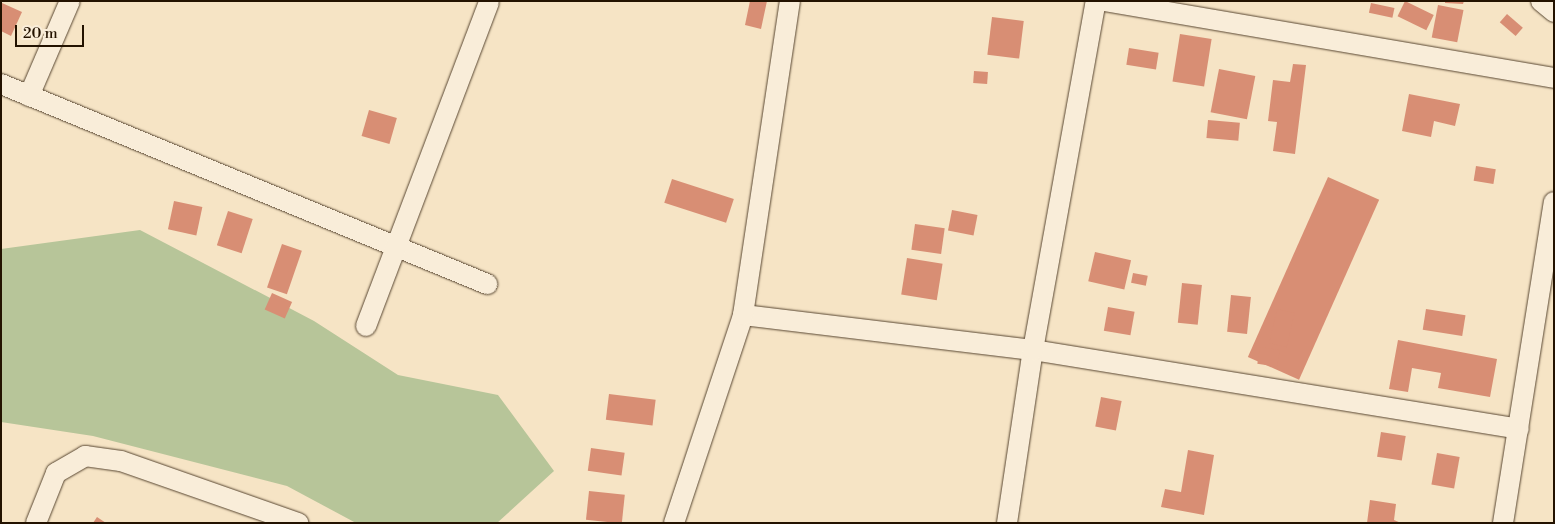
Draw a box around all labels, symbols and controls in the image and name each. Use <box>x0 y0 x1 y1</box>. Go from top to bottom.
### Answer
scale bar <box>18 15 86 47</box>
text: 20 m <box>23 24 58 43</box>

